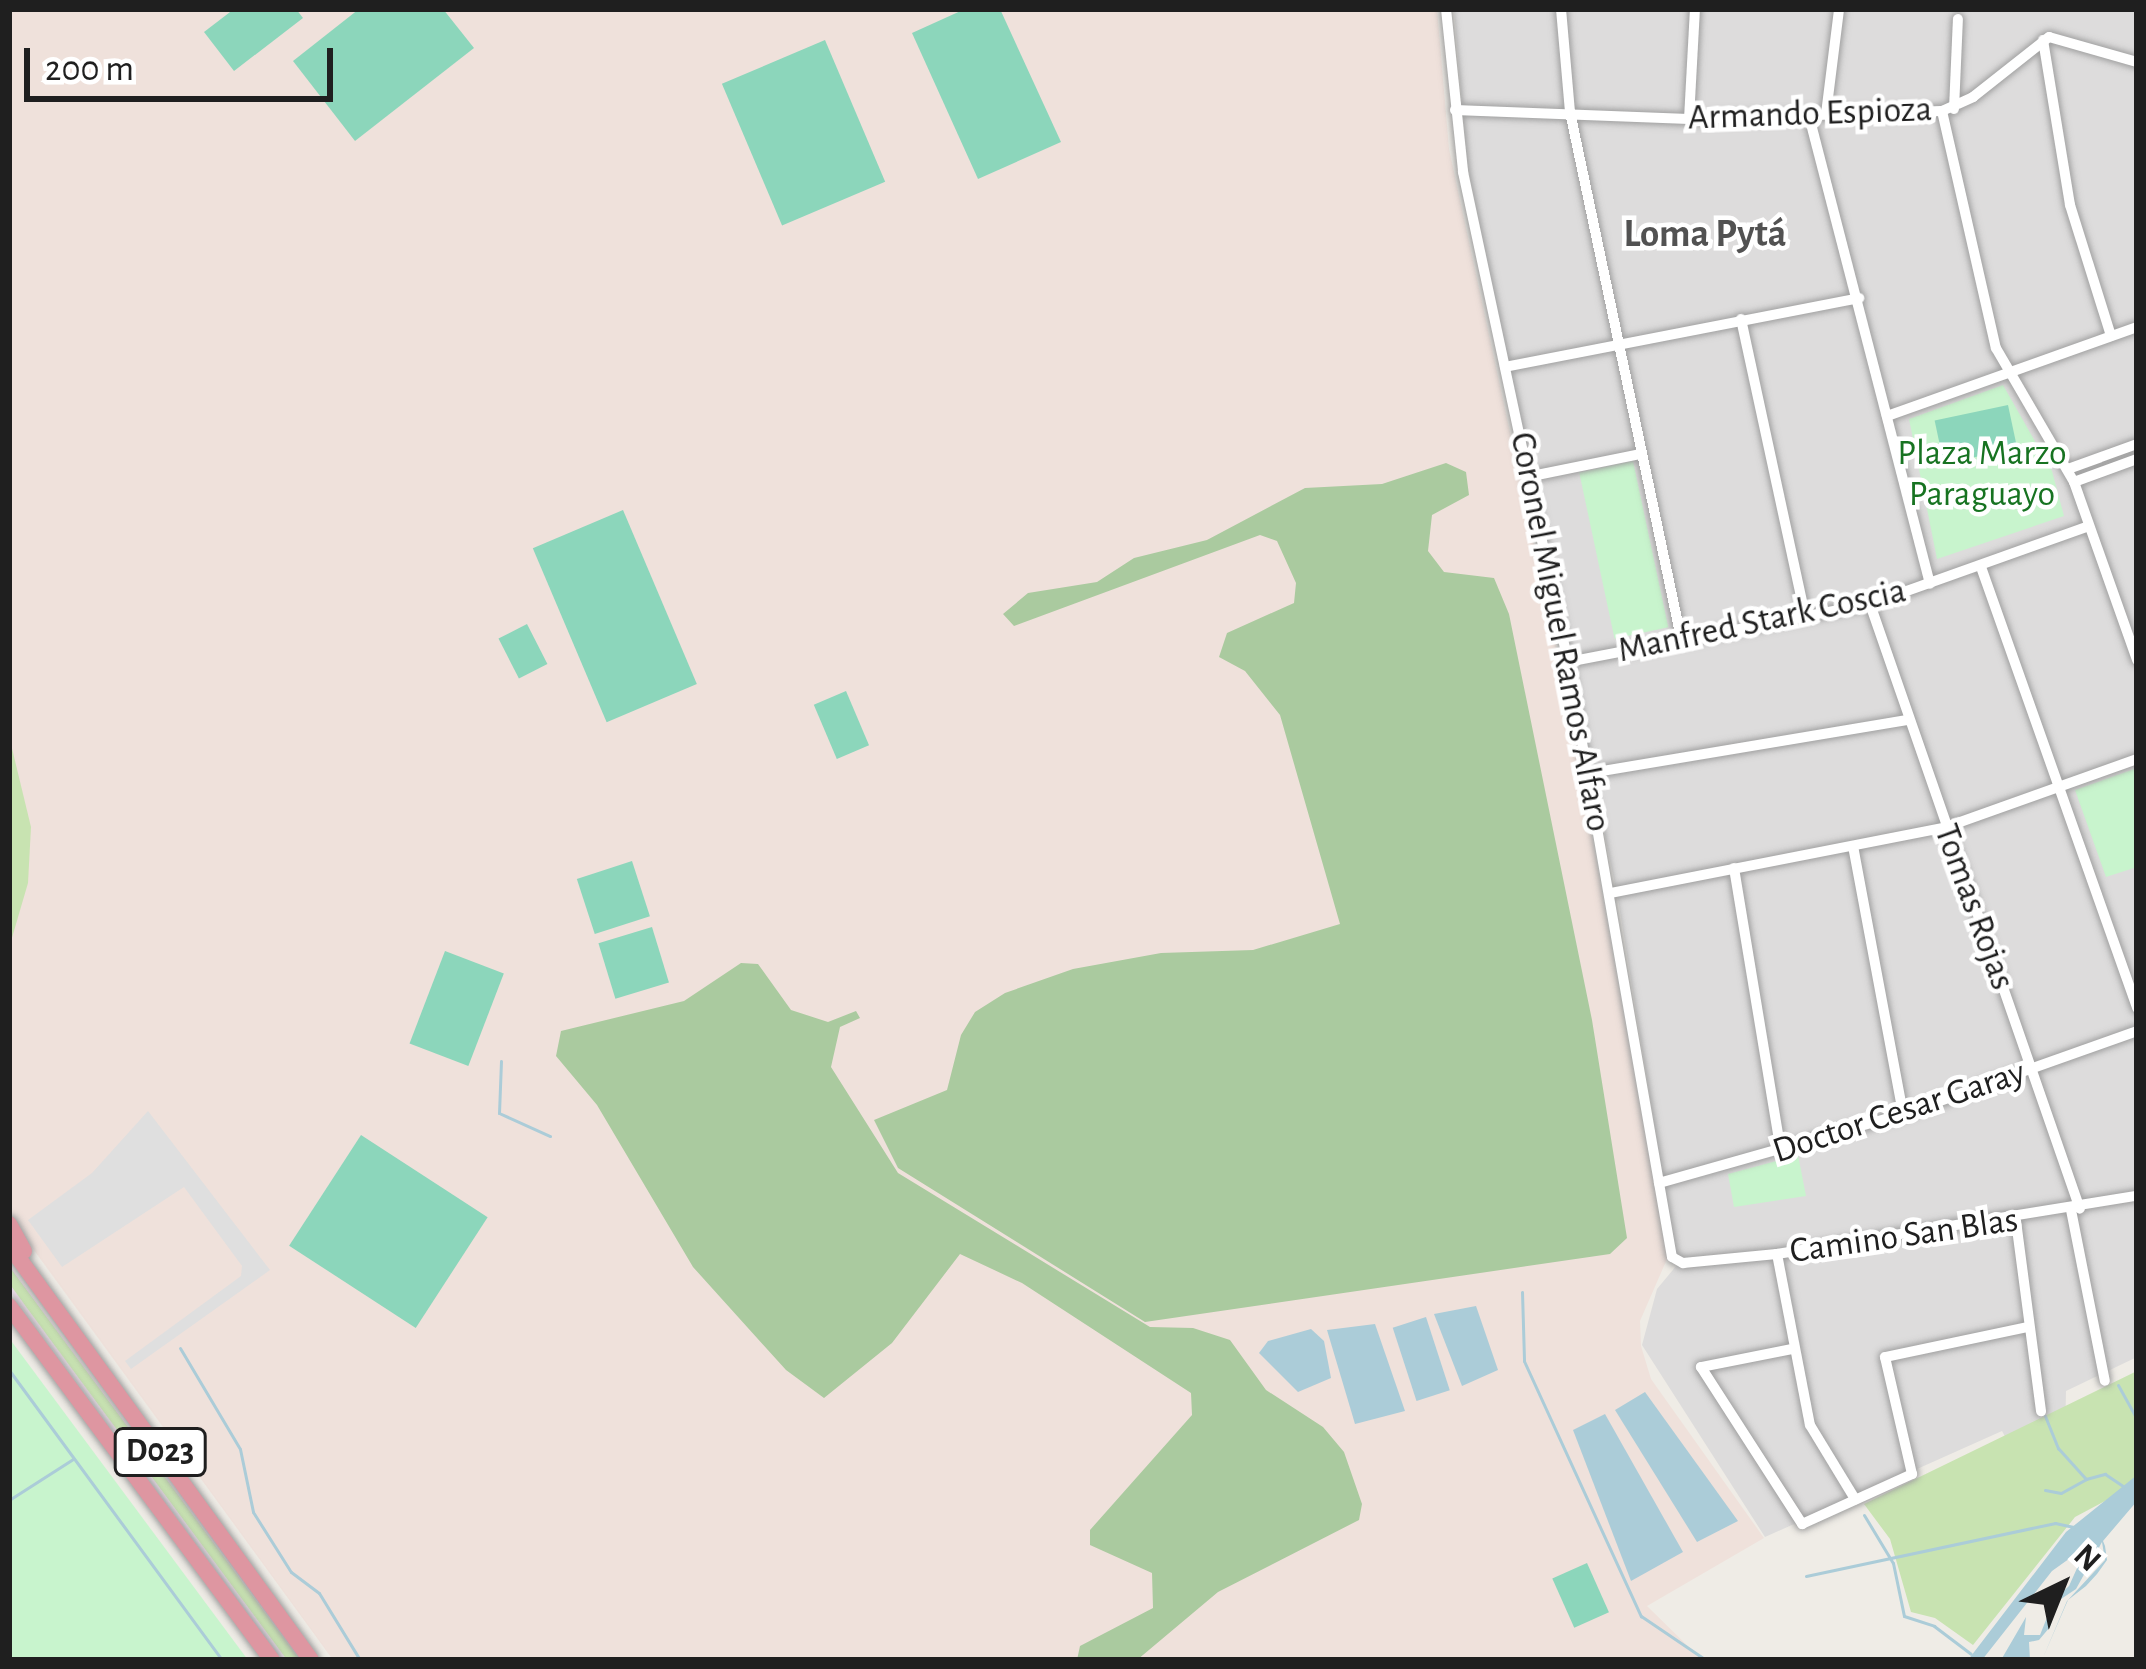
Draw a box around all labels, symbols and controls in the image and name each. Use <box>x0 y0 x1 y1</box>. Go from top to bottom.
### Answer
scale bar <box>30 24 339 98</box>
text: 200 m <box>45 51 134 87</box>
street label: Armando Espioza <box>1687 88 1933 140</box>
district label: Loma Pytá <box>1623 212 1787 258</box>
street label: Coronel Miguel Ramos Alfaro <box>1500 429 1620 835</box>
park label: Plaza Marzo Paraguayo <box>1897 431 2067 516</box>
street label: Manfred Stark Coscia <box>1614 569 1910 673</box>
street label: Tomas Rojas <box>1924 818 2024 996</box>
street label: Doctor Cesar Garay <box>1767 1051 2031 1173</box>
street label: Camino San Blas <box>1787 1199 2021 1273</box>
road number: D023 <box>112 1425 208 1479</box>
north arrow <box>2002 1525 2122 1645</box>
text: N <box>2067 1538 2107 1578</box>

